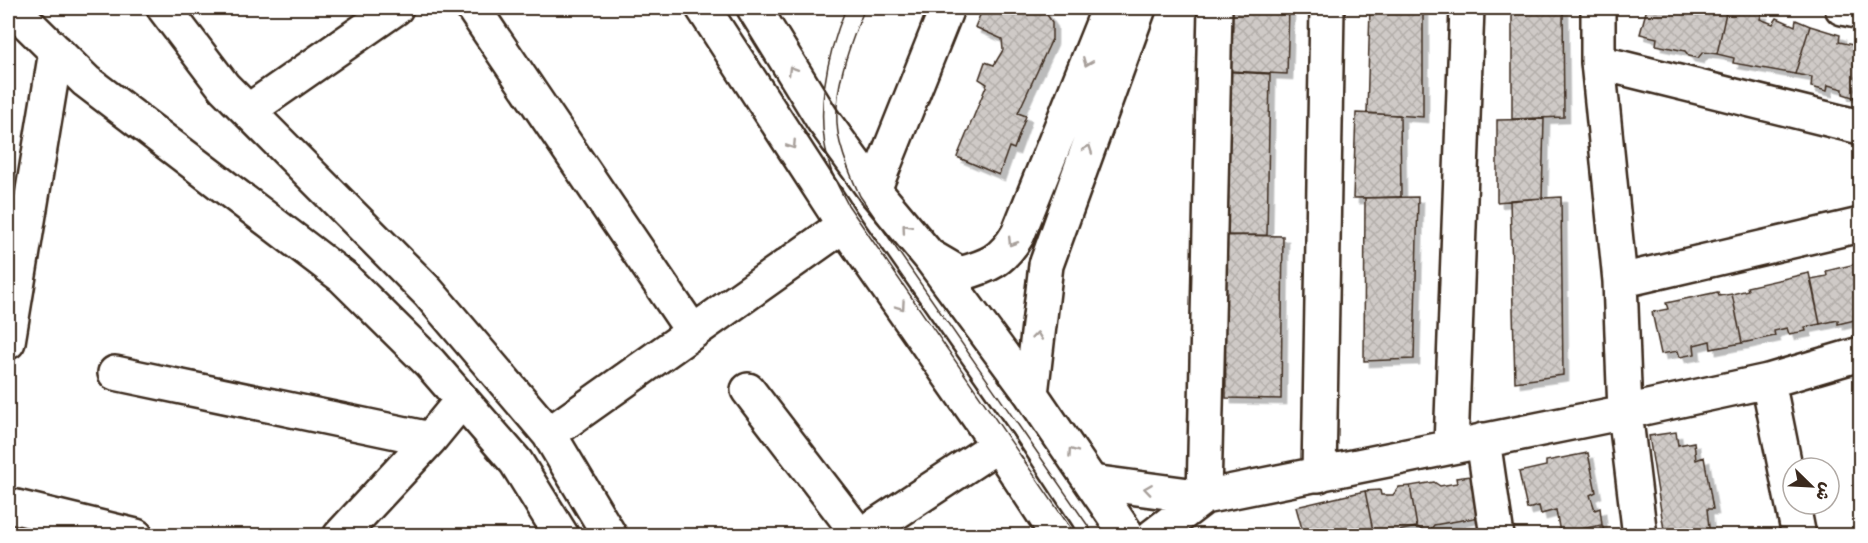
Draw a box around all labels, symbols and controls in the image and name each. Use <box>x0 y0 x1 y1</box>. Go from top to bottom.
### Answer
one-way arrow <box>1082 56 1094 67</box>
one-way arrow <box>788 66 799 76</box>
one-way arrow <box>785 138 796 149</box>
one-way arrow <box>1080 144 1093 154</box>
one-way arrow <box>902 224 913 235</box>
one-way arrow <box>1008 236 1020 246</box>
one-way arrow <box>894 300 905 311</box>
one-way arrow <box>1030 331 1043 340</box>
one-way arrow <box>1068 448 1079 459</box>
north arrow <box>1781 456 1841 516</box>
text: ش <box>1808 478 1838 505</box>
one-way arrow <box>1144 484 1153 496</box>

